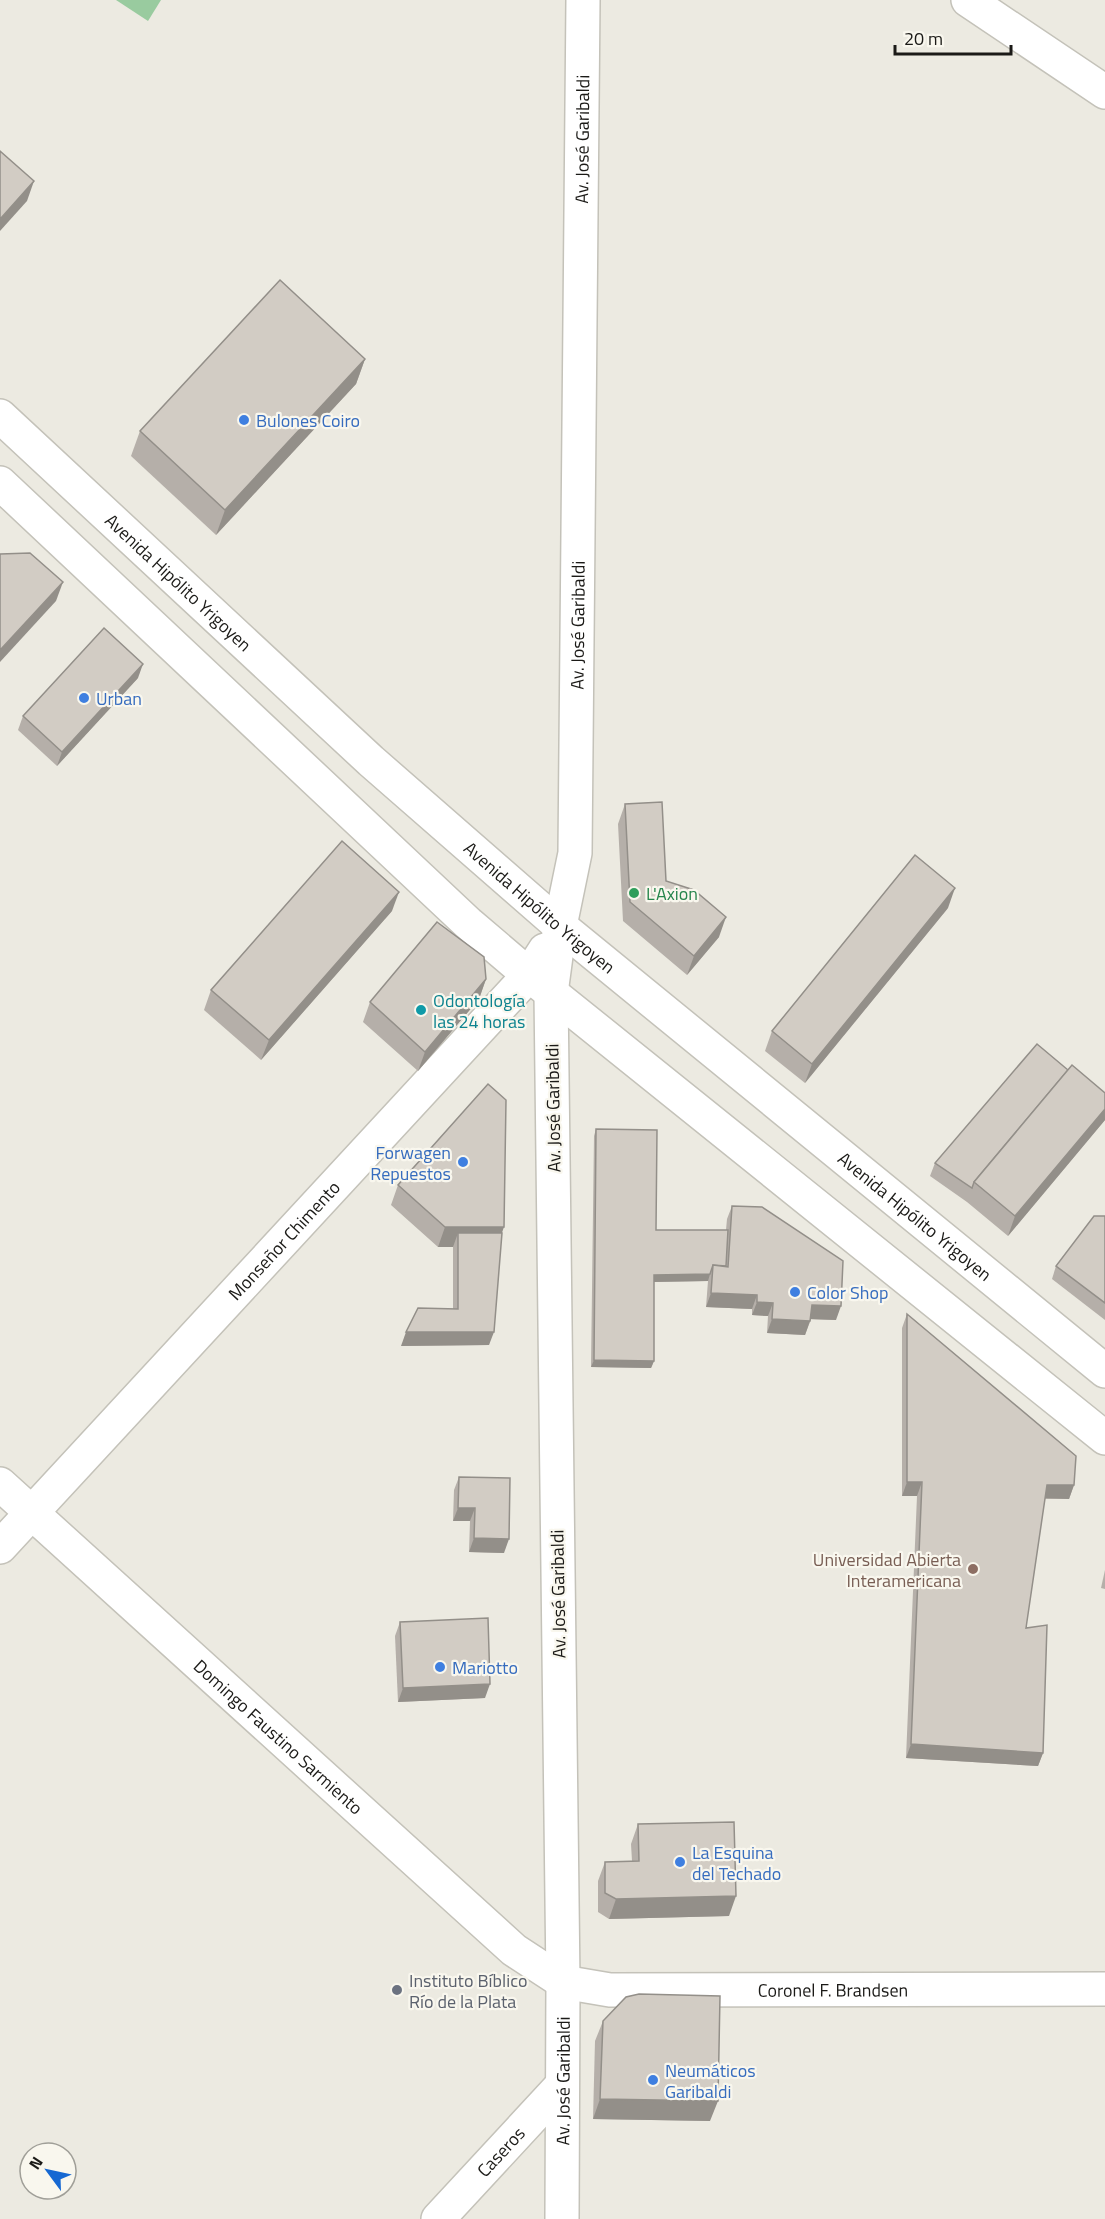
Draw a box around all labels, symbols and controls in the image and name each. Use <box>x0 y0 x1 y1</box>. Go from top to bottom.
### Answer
scale bar <box>895 18 1010 56</box>
text: 20 m <box>904 25 943 52</box>
street label: Av. José Garibaldi <box>568 75 596 204</box>
place label: Bulones Coiro <box>256 407 360 434</box>
marker: Bulones Coiro <box>237 413 251 427</box>
street label: Avenida Hipólito Yrigoyen <box>99 507 258 657</box>
street label: Av. José Garibaldi <box>563 561 591 690</box>
place label: Urban <box>96 685 142 712</box>
marker: Urban <box>77 691 91 705</box>
street label: Avenida Hipólito Yrigoyen <box>458 835 622 980</box>
place label: L'Axion <box>646 880 698 907</box>
marker: L'Axion <box>627 886 641 900</box>
place label: Odontología las 24 horas <box>433 987 525 1035</box>
marker: Odontología las 24 horas <box>414 1003 428 1017</box>
street label: Av. José Garibaldi <box>538 1043 568 1173</box>
place label: Forwagen Repuestos <box>370 1139 451 1187</box>
street label: Avenida Hipólito Yrigoyen <box>832 1145 998 1287</box>
marker: Forwagen Repuestos <box>456 1155 470 1169</box>
street label: Monseñor Chimento <box>222 1174 346 1306</box>
place label: Color Shop <box>807 1279 888 1306</box>
marker: Color Shop <box>788 1285 802 1299</box>
street label: Av. José Garibaldi <box>543 1529 573 1659</box>
place label: Universidad Abierta Interamericana <box>813 1546 961 1594</box>
marker: Universidad Abierta Interamericana <box>966 1562 980 1576</box>
street label: Domingo Faustino Sarmiento <box>188 1653 369 1821</box>
place label: Mariotto <box>452 1654 518 1681</box>
marker: Mariotto <box>433 1660 447 1674</box>
place label: La Esquina del Techado <box>692 1839 781 1887</box>
marker: La Esquina del Techado <box>673 1855 687 1869</box>
place label: Instituto Bíblico Río de la Plata <box>409 1967 527 2015</box>
street label: Coronel F. Brandsen <box>758 1976 908 2003</box>
marker: Instituto Bíblico Río de la Plata <box>390 1983 404 1997</box>
street label: Av. José Garibaldi <box>549 2017 576 2145</box>
place label: Neumáticos Garibaldi <box>665 2057 756 2105</box>
marker: Neumáticos Garibaldi <box>646 2073 660 2087</box>
street label: Caseros <box>470 2120 531 2183</box>
north arrow <box>18 2141 78 2201</box>
text: N <box>22 2152 49 2174</box>

